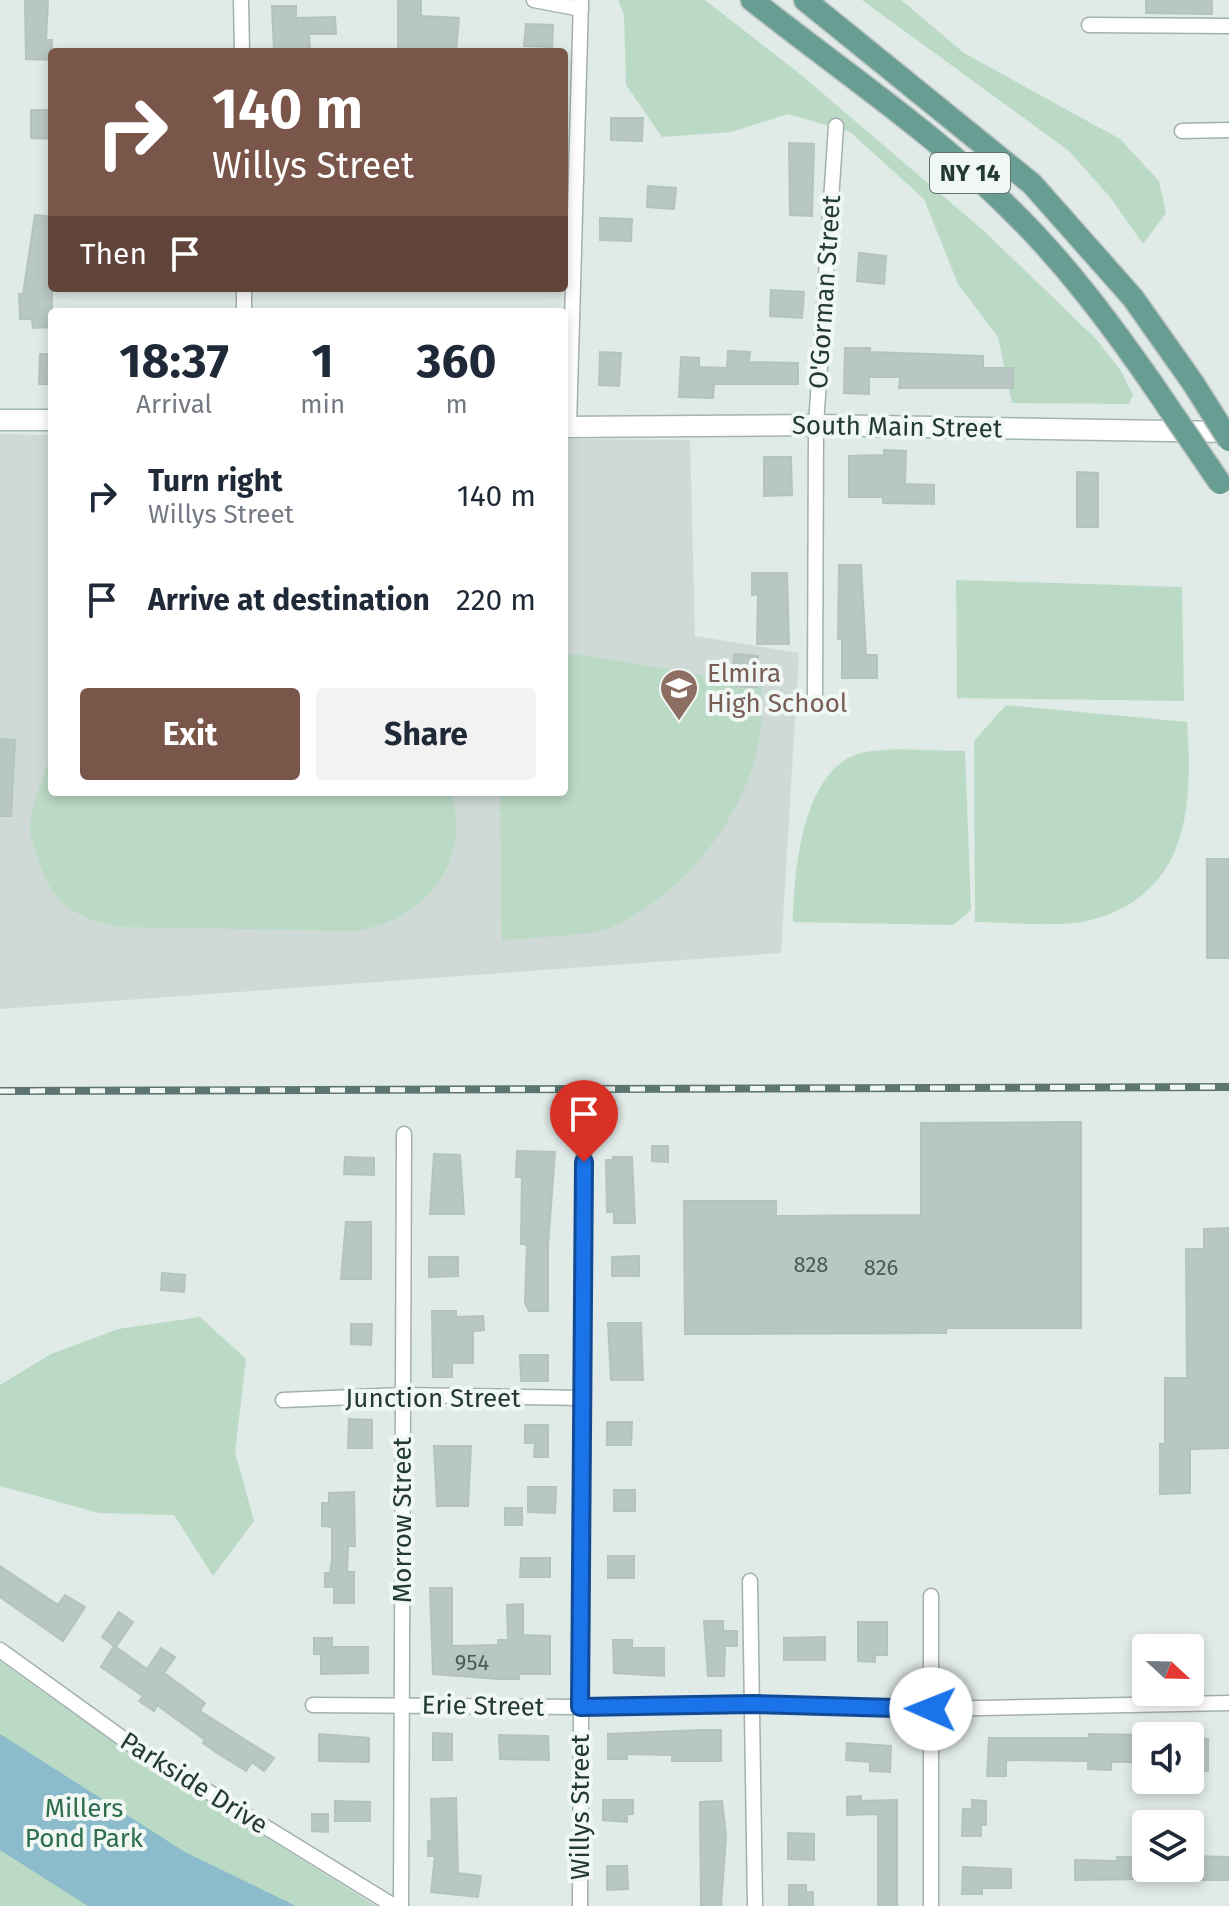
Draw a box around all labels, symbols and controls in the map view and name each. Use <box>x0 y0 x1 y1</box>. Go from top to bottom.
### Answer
text: 140 m <box>212 76 363 143</box>
icon: right <box>80 80 184 184</box>
text: Willys Street <box>212 144 414 188</box>
road number: NY 14 <box>930 153 1010 193</box>
street label: O'Gorman Street <box>803 193 847 390</box>
icon: arrive <box>163 232 207 276</box>
text: Then <box>80 236 147 272</box>
text: 18:37 <box>119 332 229 390</box>
text: 1 <box>312 332 334 390</box>
text: 360 <box>417 332 497 390</box>
text: Arrival <box>136 389 212 420</box>
text: min <box>300 389 345 420</box>
text: m <box>445 389 468 420</box>
street label: South Main Street <box>792 410 1003 444</box>
text: Turn right <box>148 463 283 499</box>
icon: right <box>80 474 124 518</box>
text: 140 m <box>457 478 536 514</box>
text: Willys Street <box>148 499 294 530</box>
icon: arrive <box>80 578 124 622</box>
text: Arrive at destination <box>148 582 430 618</box>
text: 220 m <box>456 582 536 618</box>
place label: Elmira High School <box>707 658 848 719</box>
school or university icon: Elmira High School <box>658 667 700 722</box>
button: Exit <box>80 688 300 780</box>
button: Share <box>316 688 536 780</box>
pin <box>550 1080 618 1162</box>
icon: arrive <box>562 1092 606 1136</box>
house number: 828 <box>794 1251 828 1278</box>
house number: 826 <box>864 1254 898 1281</box>
street label: Junction Street <box>345 1383 521 1414</box>
street label: Morrow Street <box>387 1436 418 1603</box>
north arrow <box>1132 1634 1204 1706</box>
map controls <box>1132 1634 1204 1882</box>
house number: 954 <box>455 1649 489 1676</box>
position arrow <box>889 1667 973 1751</box>
street label: Erie Street <box>421 1689 545 1723</box>
button: sound <box>1132 1722 1204 1794</box>
street label: Parkside Drive <box>115 1725 273 1841</box>
street label: Willys Street <box>565 1733 596 1880</box>
park label: Millers Pond Park <box>25 1793 144 1854</box>
button: layers <box>1132 1810 1204 1882</box>

